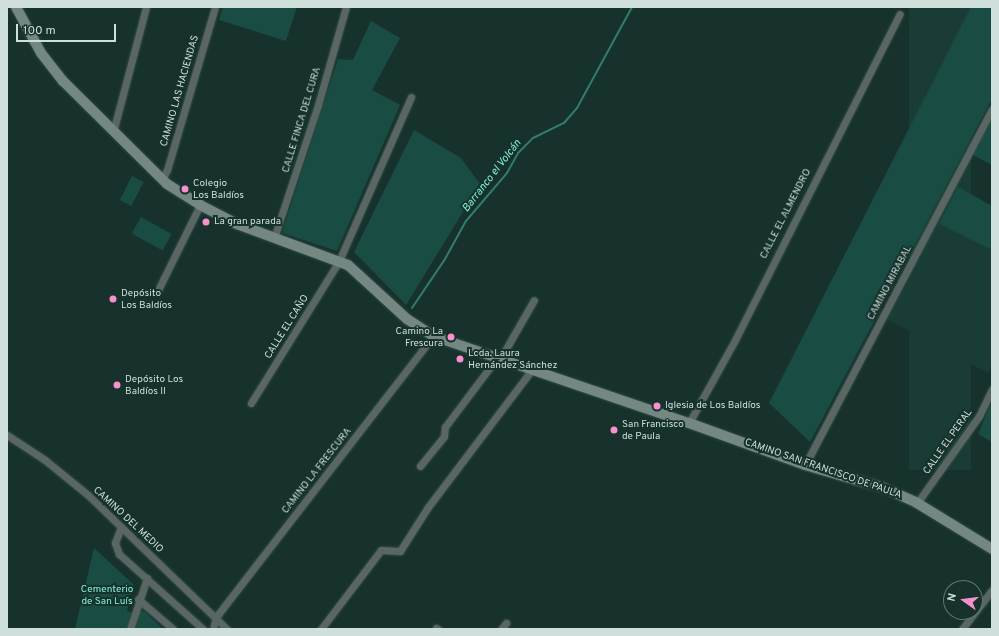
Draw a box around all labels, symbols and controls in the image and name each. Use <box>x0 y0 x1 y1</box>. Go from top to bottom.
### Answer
scale bar <box>18 16 118 42</box>
text: 100 m <box>23 23 56 39</box>
street label: CAMINO LAS HACIENDAS <box>158 34 202 148</box>
street label: CALLE FINCA DEL CURA <box>280 65 324 175</box>
water label: Barranco el Volcán <box>459 137 525 215</box>
street label: CALLE EL ALMENDRO <box>758 167 814 261</box>
place label: Colegio Los Baldíos <box>193 177 244 200</box>
marker: Colegio Los Baldíos <box>180 184 190 194</box>
place label: La gran parada <box>214 216 281 228</box>
marker: La gran parada <box>201 217 211 227</box>
street label: CAMINO MIRABAL <box>865 244 915 322</box>
place label: Depósito Los Baldíos <box>121 287 172 310</box>
street label: CALLE EL CAÑO <box>262 293 312 361</box>
marker: Depósito Los Baldíos <box>108 294 118 304</box>
place label: Camino La Frescura <box>396 325 443 348</box>
marker: Camino La Frescura <box>446 332 456 342</box>
place label: Lcda. Laura Hernández Sánchez <box>468 347 557 370</box>
marker: Lcda. Laura Hernández Sánchez <box>455 354 465 364</box>
place label: Depósito Los Baldíos II <box>125 373 183 396</box>
marker: Depósito Los Baldíos II <box>112 380 122 390</box>
place label: Iglesia de Los Baldíos <box>665 400 761 412</box>
marker: Iglesia de Los Baldíos <box>652 401 662 411</box>
street label: CALLE EL PERAL <box>921 407 975 477</box>
place label: San Francisco de Paula <box>622 418 684 442</box>
marker: San Francisco de Paula <box>609 425 619 435</box>
street label: CAMINO LA FRESCURA <box>280 426 354 516</box>
street label: CAMINO SAN FRANCISCO DE PAULA <box>743 436 903 502</box>
street label: CAMINO DEL MEDIO <box>90 484 166 556</box>
north arrow <box>943 580 983 620</box>
park label: Cementerio de San Luís <box>81 583 133 606</box>
text: N <box>945 592 960 603</box>

